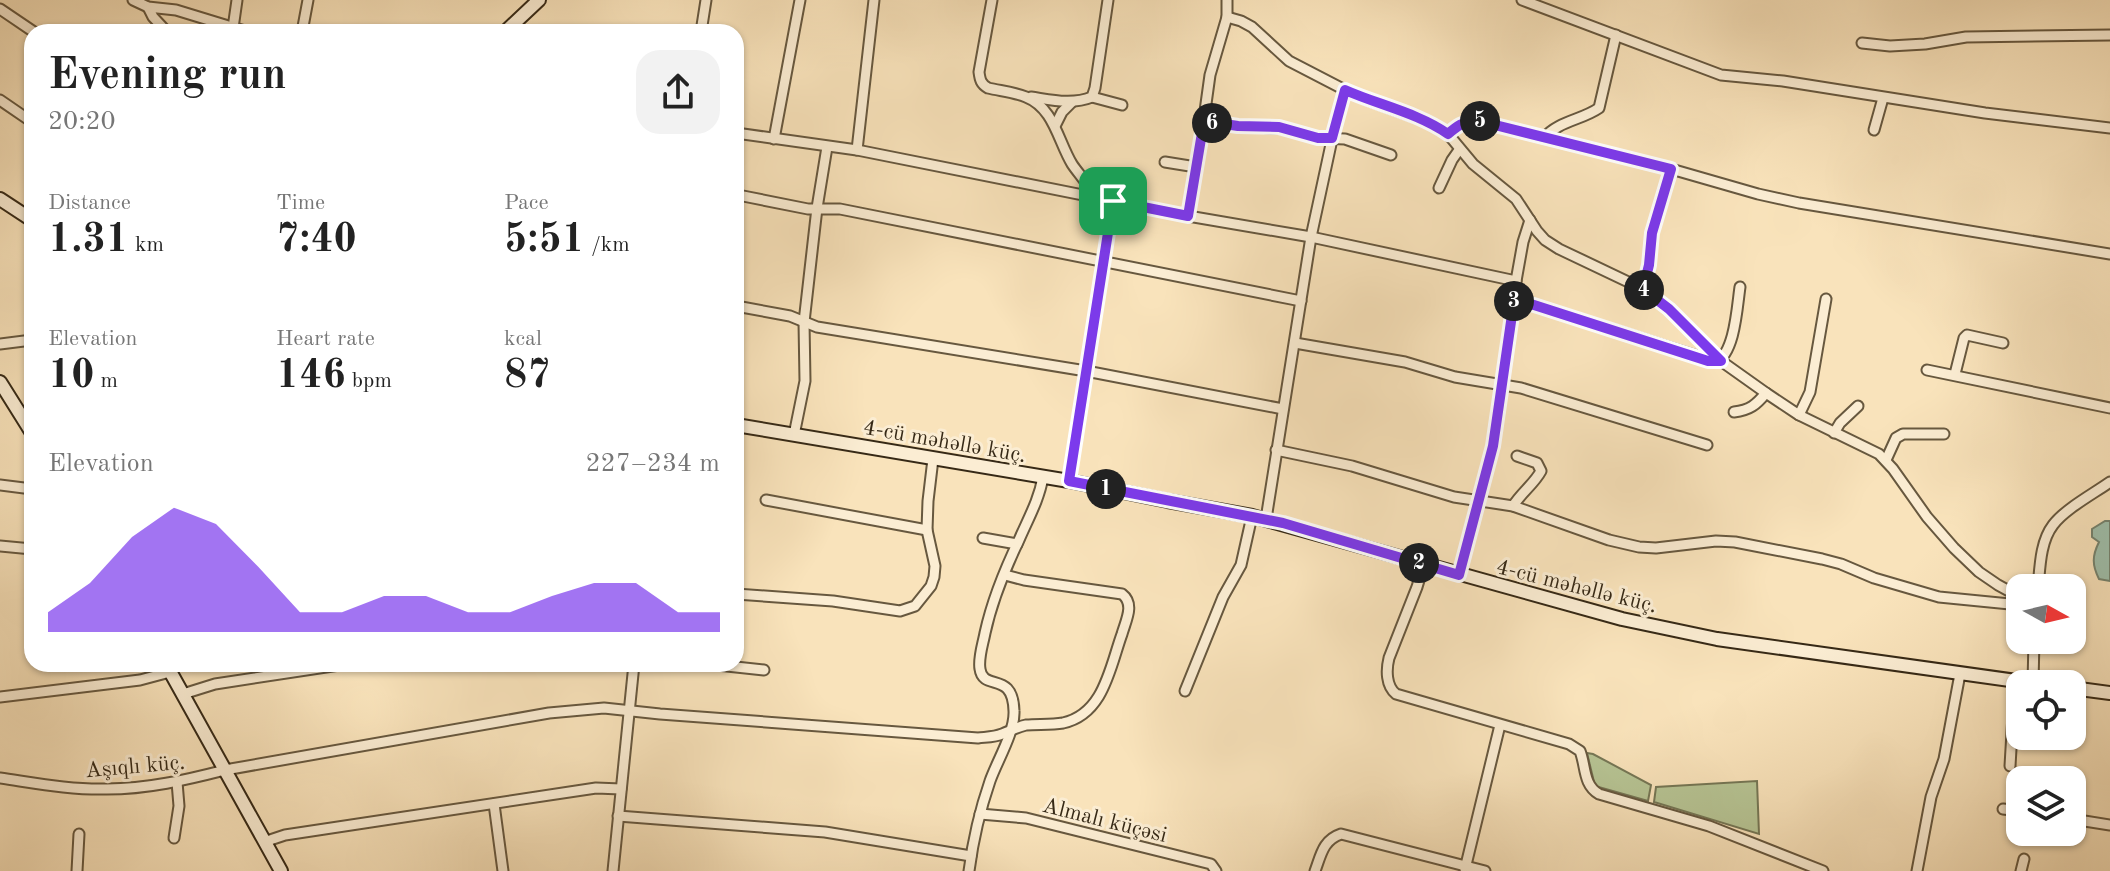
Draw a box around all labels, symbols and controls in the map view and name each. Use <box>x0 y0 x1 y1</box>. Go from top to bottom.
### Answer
button: share <box>636 50 720 134</box>
text: Evening run <box>48 54 286 98</box>
pin: 5 <box>1460 101 1500 141</box>
pin: 6 <box>1192 103 1232 143</box>
text: 20:20 <box>48 109 116 135</box>
text: 5 <box>1474 110 1486 132</box>
text: 6 <box>1206 112 1218 134</box>
pin <box>1079 167 1147 235</box>
icon: arrive <box>1091 179 1135 223</box>
text: Distance <box>48 192 131 214</box>
text: Time <box>276 192 325 214</box>
text: Pace <box>504 192 549 214</box>
text: 1.31 <box>48 221 129 261</box>
text: 7:40 <box>276 221 357 261</box>
text: 5:51 <box>504 221 585 261</box>
text: km <box>129 234 164 256</box>
text: /km <box>585 234 630 256</box>
pin: 4 <box>1624 270 1664 310</box>
text: 4 <box>1638 279 1650 301</box>
pin: 3 <box>1494 281 1534 321</box>
text: 3 <box>1508 290 1520 312</box>
text: Elevation <box>48 328 138 350</box>
text: Heart rate <box>276 328 375 350</box>
text: kcal <box>504 328 542 350</box>
text: 10 <box>48 357 94 397</box>
text: 146 <box>276 357 346 397</box>
text: 87 <box>504 357 550 397</box>
text: m <box>94 370 118 392</box>
text: bpm <box>346 370 392 392</box>
street label: 4-cü məhəllə küç. <box>861 417 1028 467</box>
text: Elevation <box>48 451 154 477</box>
text: 227–234 m <box>585 451 720 477</box>
pin: 1 <box>1086 469 1126 509</box>
text: 1 <box>1100 478 1112 500</box>
pin: 2 <box>1399 543 1439 583</box>
text: 2 <box>1413 552 1425 574</box>
street label: 4-cü məhəllə küç. <box>1494 556 1659 618</box>
north arrow <box>2006 574 2086 654</box>
map controls <box>2006 574 2086 846</box>
button: locate <box>2006 670 2086 750</box>
street label: Aşıqlı küç. <box>84 752 186 782</box>
button: layers <box>2006 766 2086 846</box>
street label: Almalı küçəsi <box>1040 795 1169 847</box>

